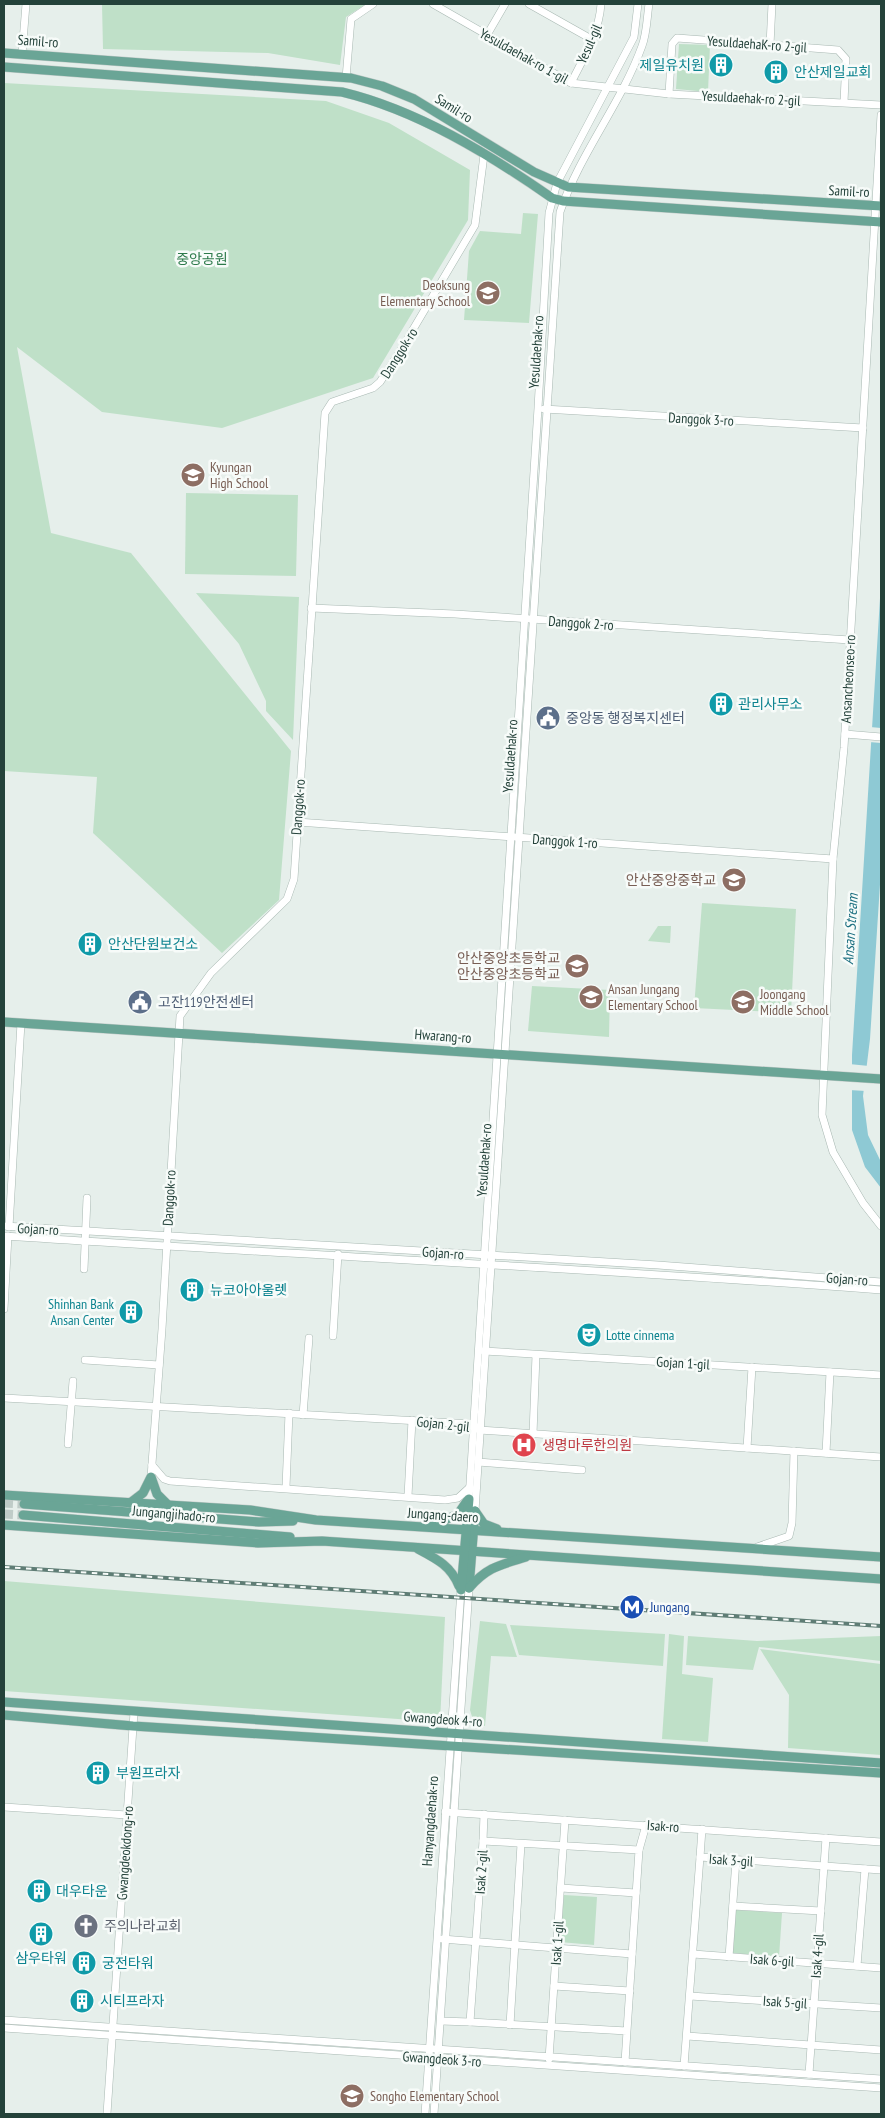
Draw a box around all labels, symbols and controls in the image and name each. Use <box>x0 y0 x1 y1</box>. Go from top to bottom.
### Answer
street label: Yesul-gil <box>572 21 606 67</box>
street label: Yesuldaehak-ro 1-gil <box>476 24 572 88</box>
street label: Samil-ro <box>17 31 59 51</box>
street label: YesuldaehaK-ro 2-gil <box>706 32 808 57</box>
building icon: 제일유치원 <box>708 52 734 78</box>
place label: 제일유치원 <box>640 56 704 74</box>
building icon: 안산제일교회 <box>763 59 789 85</box>
place label: 안산제일교회 <box>794 63 871 81</box>
street label: Yesuldaehak-ro 2-gil <box>701 86 802 110</box>
street label: Samil-ro <box>432 90 476 126</box>
street label: Samil-ro <box>828 181 870 201</box>
park label: 중앙공원 <box>176 250 228 268</box>
place label: Deoksung Elementary School <box>380 276 471 310</box>
school or university icon: Deoksung Elementary School <box>475 280 501 306</box>
street label: Yesuldaehak-ro <box>524 315 548 389</box>
street label: Danggok-ro <box>376 324 422 382</box>
street label: Danggok 3-ro <box>668 408 734 430</box>
place label: Kyungan High School <box>210 458 269 492</box>
school or university icon: Kyungan High School <box>180 462 206 488</box>
street label: Danggok 2-ro <box>548 612 614 634</box>
street label: Ansancheonseo-ro <box>837 634 859 724</box>
building icon: 관리사무소 <box>708 691 734 717</box>
place label: 관리사무소 <box>738 695 803 713</box>
public building icon: 중앙동 행정복지센터 <box>535 705 561 731</box>
place label: 중앙동 행정복지센터 <box>566 709 685 727</box>
street label: Yesuldaehak-ro <box>498 719 522 793</box>
street label: Danggok-ro <box>287 778 309 836</box>
street label: Danggok 1-ro <box>532 830 598 852</box>
school or university icon: 안산중앙중학교 <box>721 867 747 893</box>
place label: 안산중앙중학교 <box>626 871 716 889</box>
water label: Ansan Stream <box>838 892 862 965</box>
building icon: 안산단원보건소 <box>77 931 103 957</box>
place label: 안산단원보건소 <box>108 935 198 953</box>
place label: 안산중앙초등학교 안산중앙초등학교 <box>457 949 560 983</box>
school or university icon: 안산중앙초등학교 안산중앙초등학교 <box>564 953 590 979</box>
place label: Ansan Jungang Elementary School <box>608 980 698 1014</box>
school or university icon: Ansan Jungang Elementary School <box>578 984 604 1010</box>
place label: Joongang Middle School <box>759 985 829 1019</box>
public building icon: 고잔119안전센터 <box>127 989 153 1015</box>
school or university icon: Joongang Middle School <box>730 989 756 1015</box>
place label: 고잔119안전센터 <box>158 993 254 1011</box>
street label: Hwarang-ro <box>414 1025 472 1047</box>
street label: Yesuldaehak-ro <box>472 1123 496 1197</box>
street label: Danggok-ro <box>159 1169 179 1227</box>
street label: Gojan-ro <box>17 1219 59 1239</box>
street label: Gojan-ro <box>422 1243 464 1263</box>
street label: Gojan-ro <box>826 1269 868 1289</box>
building icon: 뉴코아아울렛 <box>179 1277 205 1303</box>
place label: 뉴코아아울렛 <box>210 1281 287 1299</box>
place label: Shinhan Bank Ansan Center <box>48 1295 115 1329</box>
building icon: Shinhan Bank Ansan Center <box>118 1299 144 1325</box>
theatre icon: Lotte cinnema <box>576 1322 602 1348</box>
place label: Lotte cinnema <box>606 1326 674 1344</box>
street label: Gojan 1-gil <box>656 1353 711 1373</box>
street label: Gojan 2-gil <box>416 1412 471 1436</box>
hospital icon: 생명마루한의원 <box>511 1432 537 1458</box>
place label: 생명마루한의원 <box>542 1436 632 1454</box>
street label: Jungangjihado-ro <box>131 1501 216 1527</box>
street label: Jungang-daero <box>406 1503 479 1526</box>
metro station icon: Jungang <box>619 1594 645 1620</box>
place label: Jungang <box>649 1598 689 1616</box>
street label: Gwangdeok 4-ro <box>403 1707 483 1731</box>
building icon: 부원프라자 <box>85 1760 111 1786</box>
place label: 부원프라자 <box>116 1764 181 1782</box>
street label: Hanyangdaehak-ro <box>418 1775 442 1867</box>
street label: Gwangdeokdong-ro <box>113 1805 137 1901</box>
street label: Isak-ro <box>646 1816 680 1836</box>
street label: Isak 2-gil <box>470 1849 492 1895</box>
street label: Isak 3-gil <box>708 1849 754 1871</box>
building icon: 대우타운 <box>26 1878 52 1904</box>
place label: 대우타운 <box>56 1882 108 1900</box>
church icon: 주의나라교회 <box>73 1913 99 1939</box>
place label: 주의나라교회 <box>104 1917 181 1935</box>
street label: Isak 1-gil <box>546 1920 568 1966</box>
building icon: 삼우타워 <box>28 1921 54 1947</box>
street label: Isak 4-gil <box>806 1933 828 1979</box>
place label: 삼우타워 <box>15 1949 67 1967</box>
street label: Isak 6-gil <box>749 1949 795 1971</box>
building icon: 궁전타워 <box>71 1950 97 1976</box>
place label: 궁전타워 <box>102 1954 154 1972</box>
building icon: 시티프라자 <box>69 1988 95 2014</box>
street label: Isak 5-gil <box>762 1991 808 2013</box>
place label: 시티프라자 <box>100 1992 165 2010</box>
street label: Gwangdeok 3-ro <box>402 2047 482 2071</box>
school or university icon: Songho Elementary School <box>339 2083 365 2109</box>
place label: Songho Elementary School <box>370 2087 500 2105</box>

